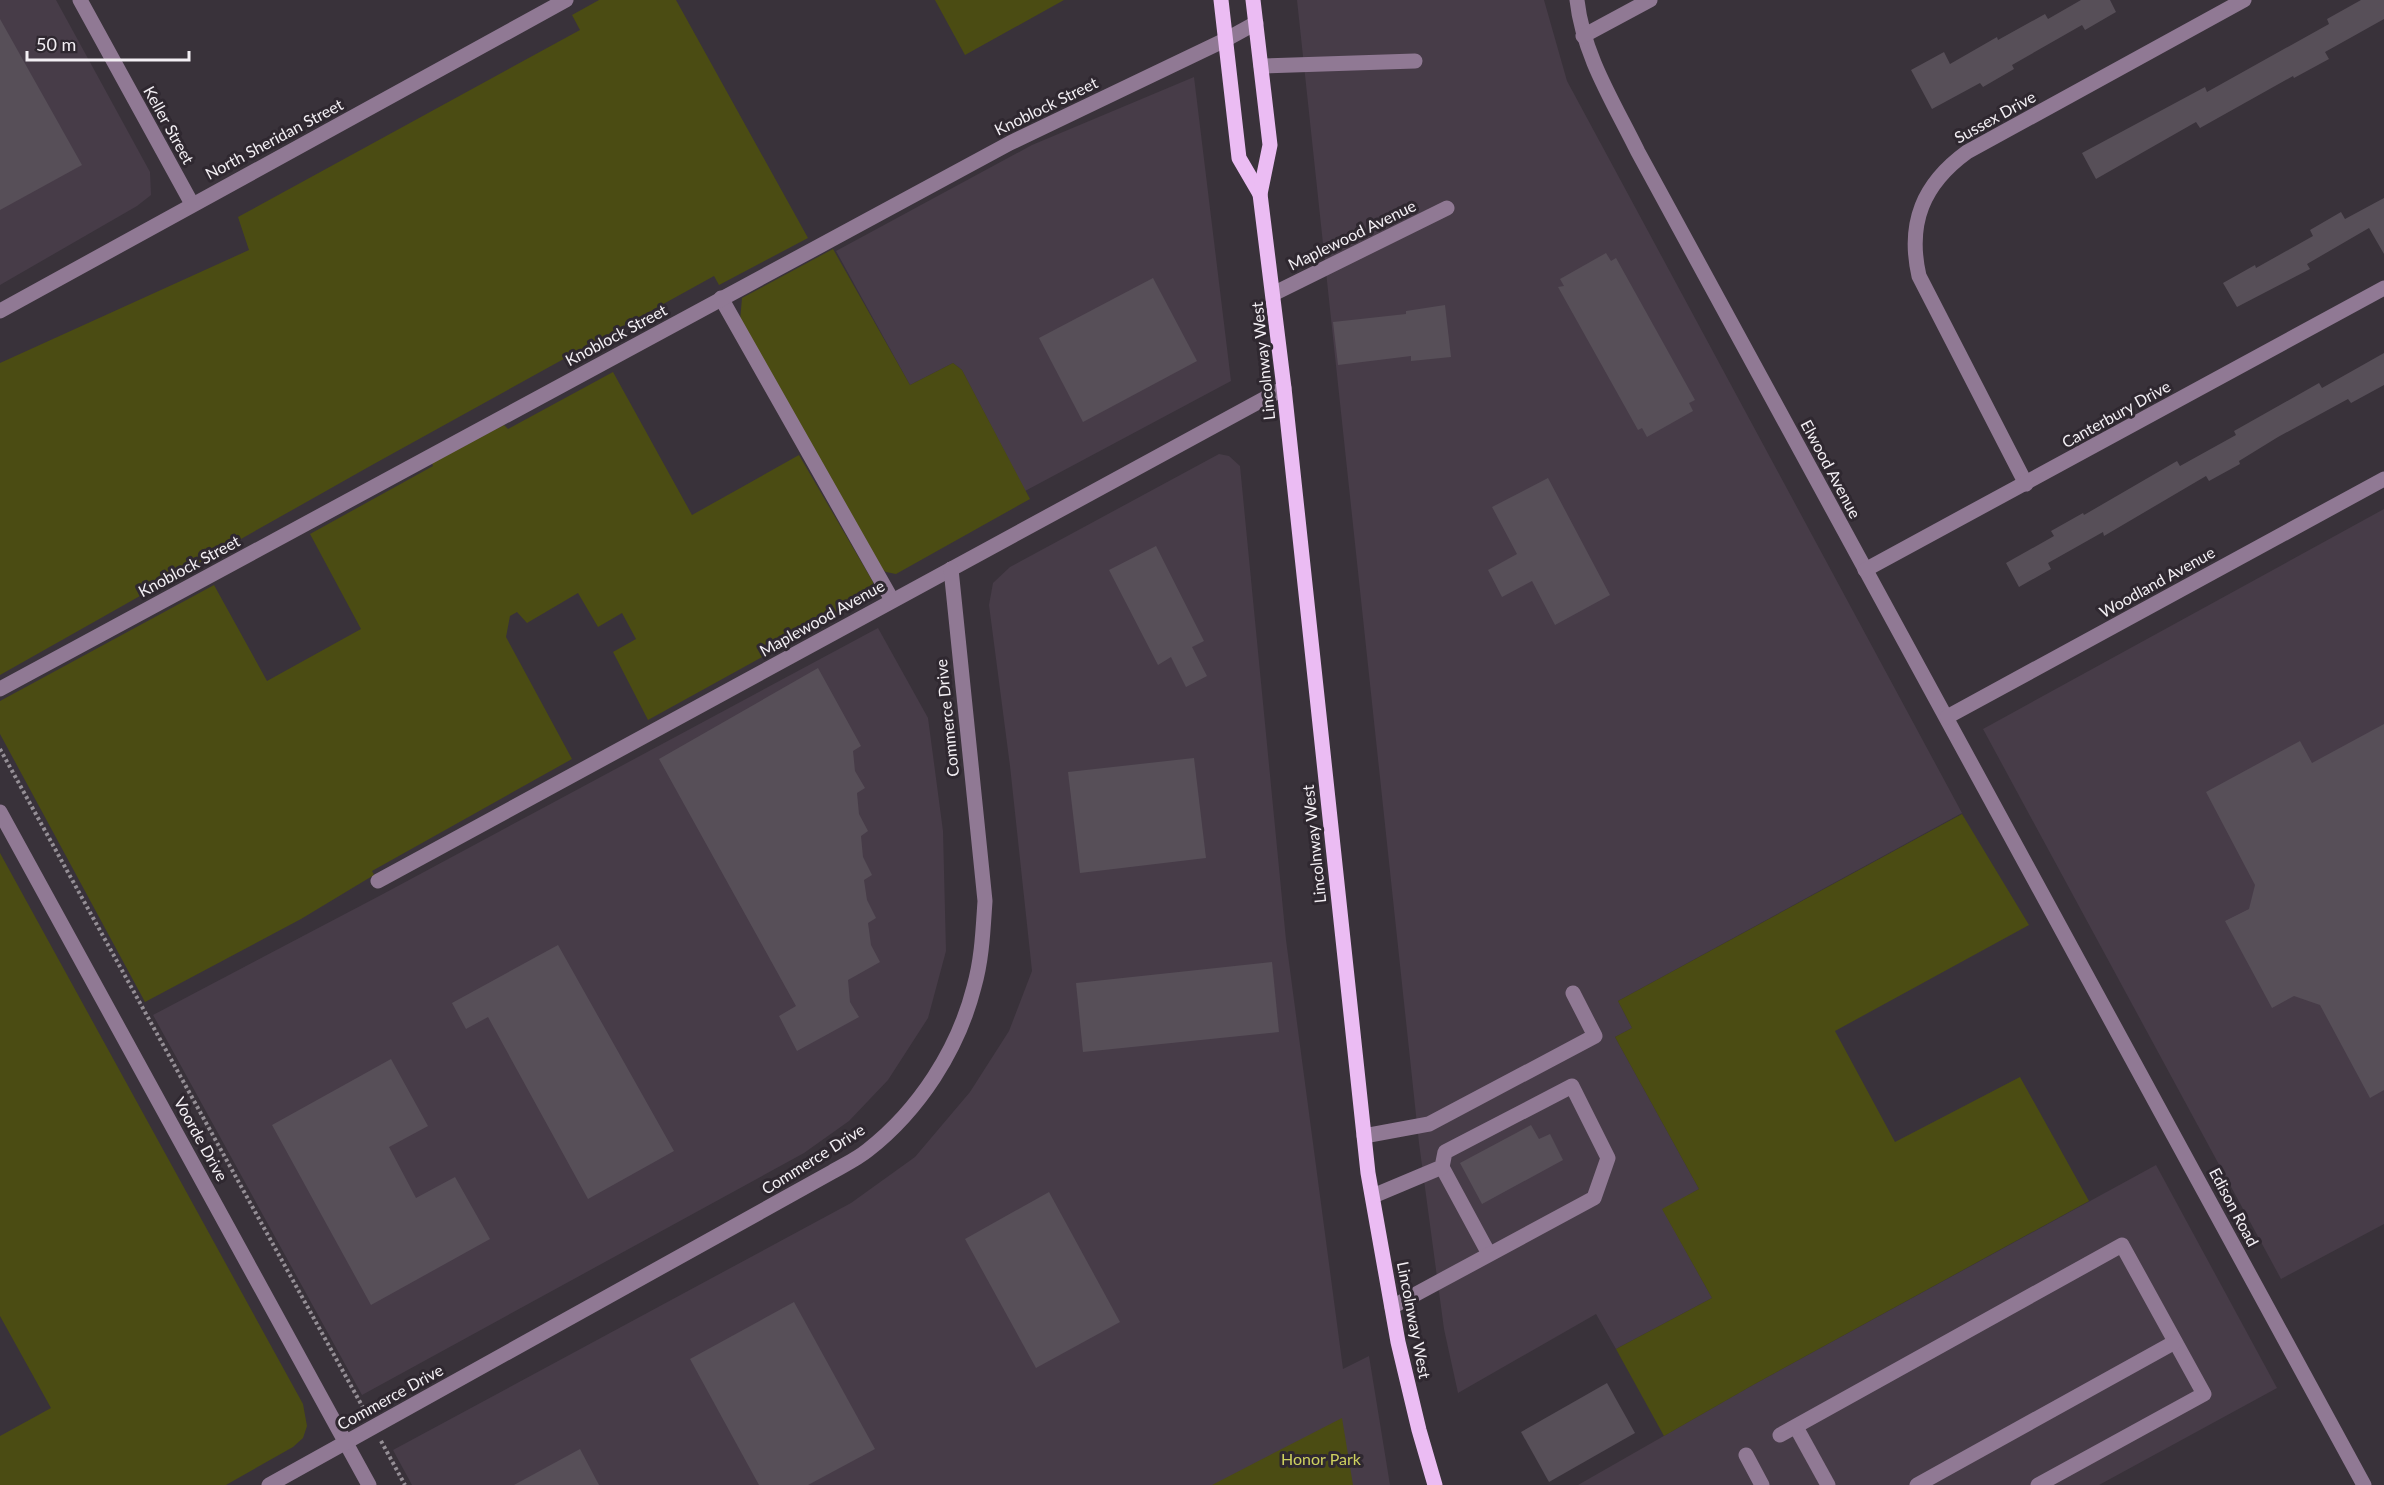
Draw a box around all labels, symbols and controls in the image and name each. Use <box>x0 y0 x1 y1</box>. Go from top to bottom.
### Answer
scale bar <box>27 24 189 62</box>
text: 50 m <box>36 33 76 55</box>
street label: Knoblock Street <box>991 72 1101 139</box>
street label: Keller Street <box>140 82 199 167</box>
street label: Sussex Drive <box>1951 86 2039 147</box>
street label: North Sheridan Street <box>202 94 346 183</box>
street label: Maplewood Avenue <box>1285 195 1419 274</box>
street label: Knoblock Street <box>562 300 670 369</box>
street label: Lincolnway West <box>1247 301 1278 421</box>
street label: Canterbury Drive <box>2058 376 2173 451</box>
street label: Elwood Avenue <box>1797 416 1865 521</box>
street label: Knoblock Street <box>135 531 243 600</box>
street label: Woodland Avenue <box>2096 542 2218 621</box>
street label: Maplewood Avenue <box>756 575 887 660</box>
street label: Commerce Drive <box>931 658 962 778</box>
street label: Lincolnway West <box>1298 784 1329 904</box>
street label: Voorde Drive <box>171 1094 232 1184</box>
street label: Commerce Drive <box>758 1119 868 1198</box>
street label: Edison Road <box>2206 1164 2263 1249</box>
street label: Lincolnway West <box>1394 1260 1435 1380</box>
street label: Commerce Drive <box>334 1360 446 1433</box>
park label: Honor Park <box>1281 1449 1362 1468</box>

